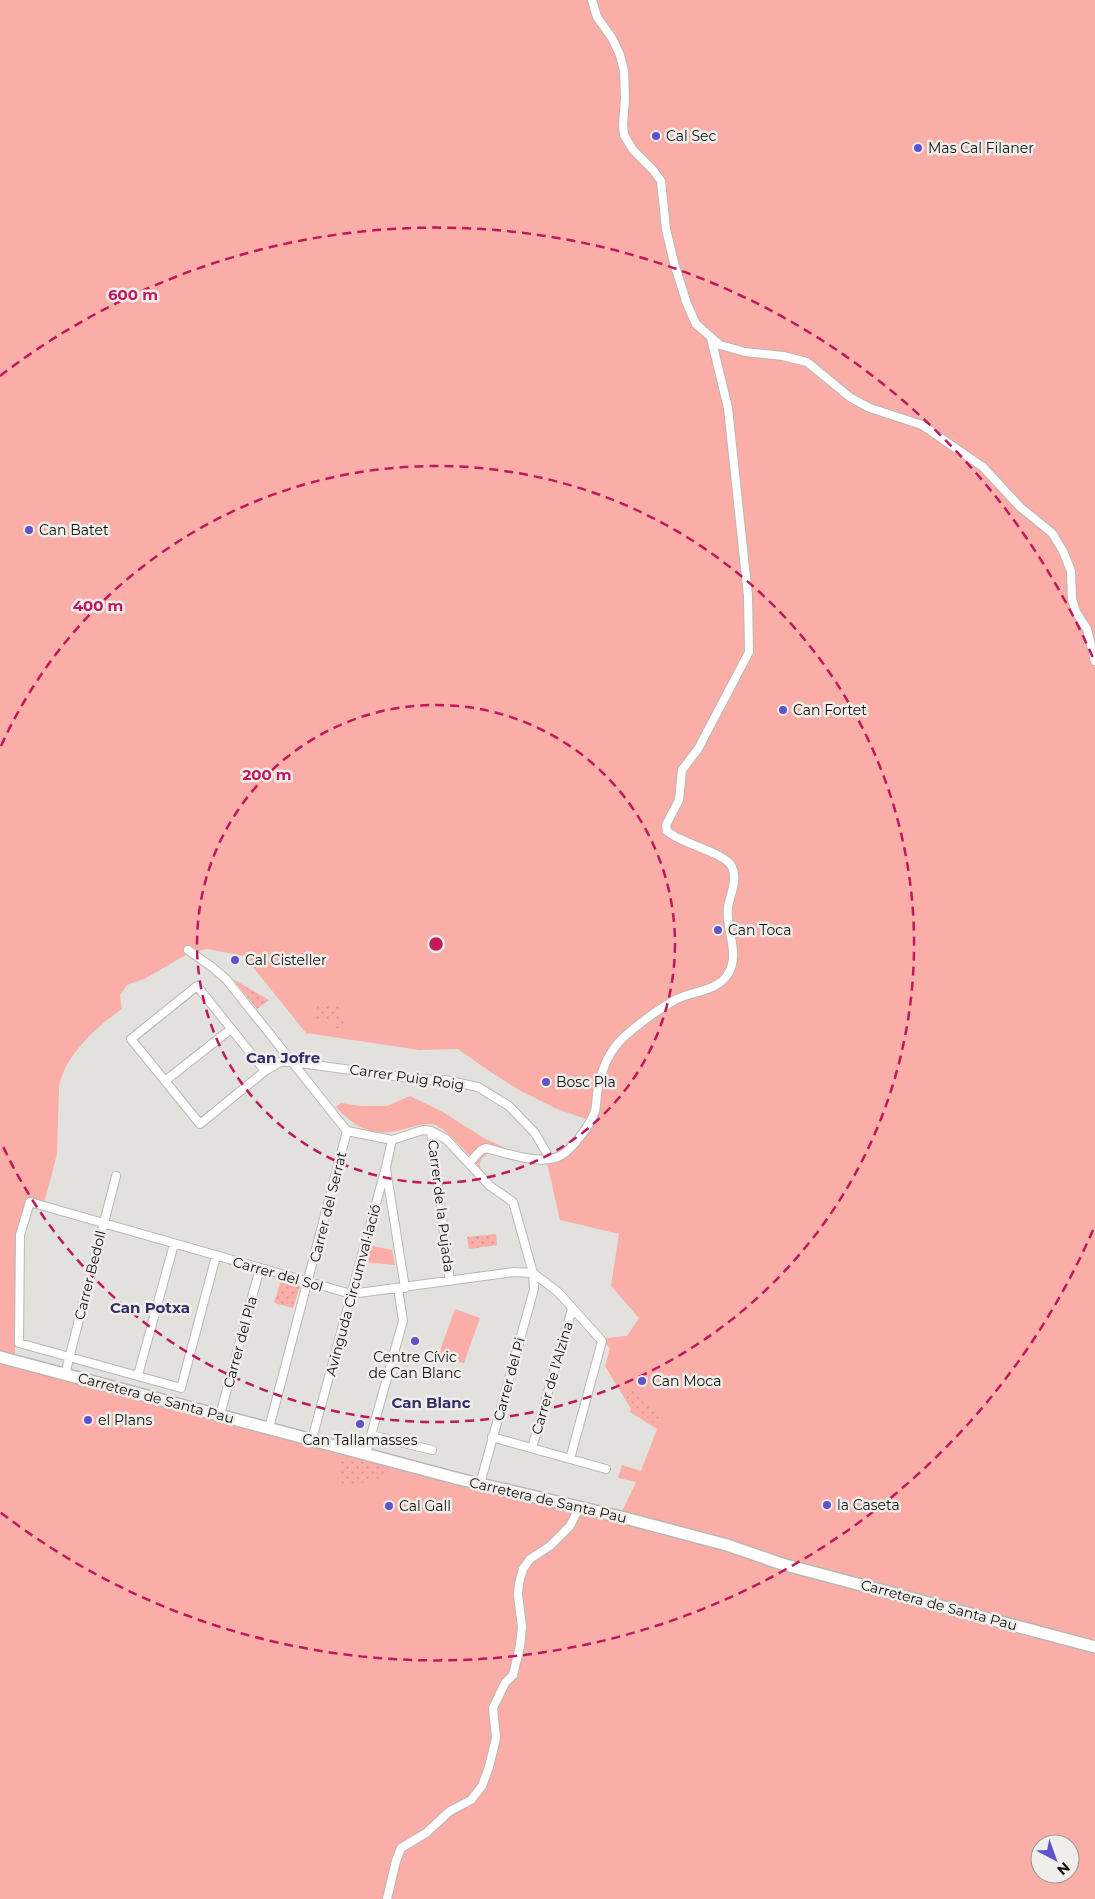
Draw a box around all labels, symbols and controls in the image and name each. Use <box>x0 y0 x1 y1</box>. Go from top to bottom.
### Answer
place label: Cal Sec <box>666 127 717 145</box>
marker: Cal Sec <box>650 130 662 142</box>
place label: Mas Cal Filaner <box>928 139 1034 157</box>
marker: Mas Cal Filaner <box>912 142 924 154</box>
text: 600 m <box>108 285 158 304</box>
place label: Can Batet <box>39 521 109 539</box>
marker: Can Batet <box>23 524 35 536</box>
text: 400 m <box>73 596 123 615</box>
place label: Can Fortet <box>793 701 867 719</box>
marker: Can Fortet <box>777 704 789 716</box>
text: 200 m <box>242 765 292 784</box>
place label: Can Toca <box>728 921 791 939</box>
marker: Can Toca <box>712 924 724 936</box>
centre of rings <box>427 935 445 953</box>
place label: Cal Cisteller <box>245 951 327 969</box>
marker: Cal Cisteller <box>229 954 241 966</box>
district label: Can Jofre <box>246 1048 320 1067</box>
street label: Carrer Puig Roig <box>349 1060 465 1094</box>
place label: Bosc Pla <box>556 1073 616 1091</box>
marker: Bosc Pla <box>540 1076 552 1088</box>
street label: Carrer de la Pujada <box>424 1139 458 1273</box>
street label: Carrer del Serrat <box>306 1149 351 1264</box>
street label: Avinguda Circumval·lació <box>321 1202 385 1378</box>
street label: Carrer Bedoll <box>70 1228 110 1322</box>
street label: Carrer del Sol <box>231 1252 325 1296</box>
street label: Carrer del Pla <box>219 1294 261 1390</box>
district label: Can Potxa <box>110 1298 190 1317</box>
street label: Carrer de l'Alzina <box>527 1319 577 1437</box>
marker: Centre Cívic de Can Blanc <box>409 1335 421 1347</box>
street label: Carrer del Pi <box>489 1335 529 1423</box>
place label: Centre Cívic de Can Blanc <box>369 1348 461 1382</box>
street label: Carretera de Santa Pau <box>76 1368 236 1428</box>
place label: Can Moca <box>652 1372 722 1390</box>
marker: Can Moca <box>636 1375 648 1387</box>
district label: Can Blanc <box>391 1393 471 1412</box>
place label: el Plans <box>98 1411 152 1429</box>
marker: el Plans <box>82 1414 94 1426</box>
marker: Can Tallamasses <box>354 1418 366 1430</box>
place label: Can Tallamasses <box>303 1431 418 1449</box>
street label: Carretera de Santa Pau <box>467 1473 629 1527</box>
place label: la Caseta <box>837 1496 900 1514</box>
place label: Cal Gall <box>399 1497 451 1515</box>
marker: la Caseta <box>821 1499 833 1511</box>
marker: Cal Gall <box>383 1500 395 1512</box>
street label: Carretera de Santa Pau <box>859 1575 1019 1635</box>
north arrow <box>1030 1834 1080 1884</box>
text: N <box>1053 1858 1074 1879</box>

